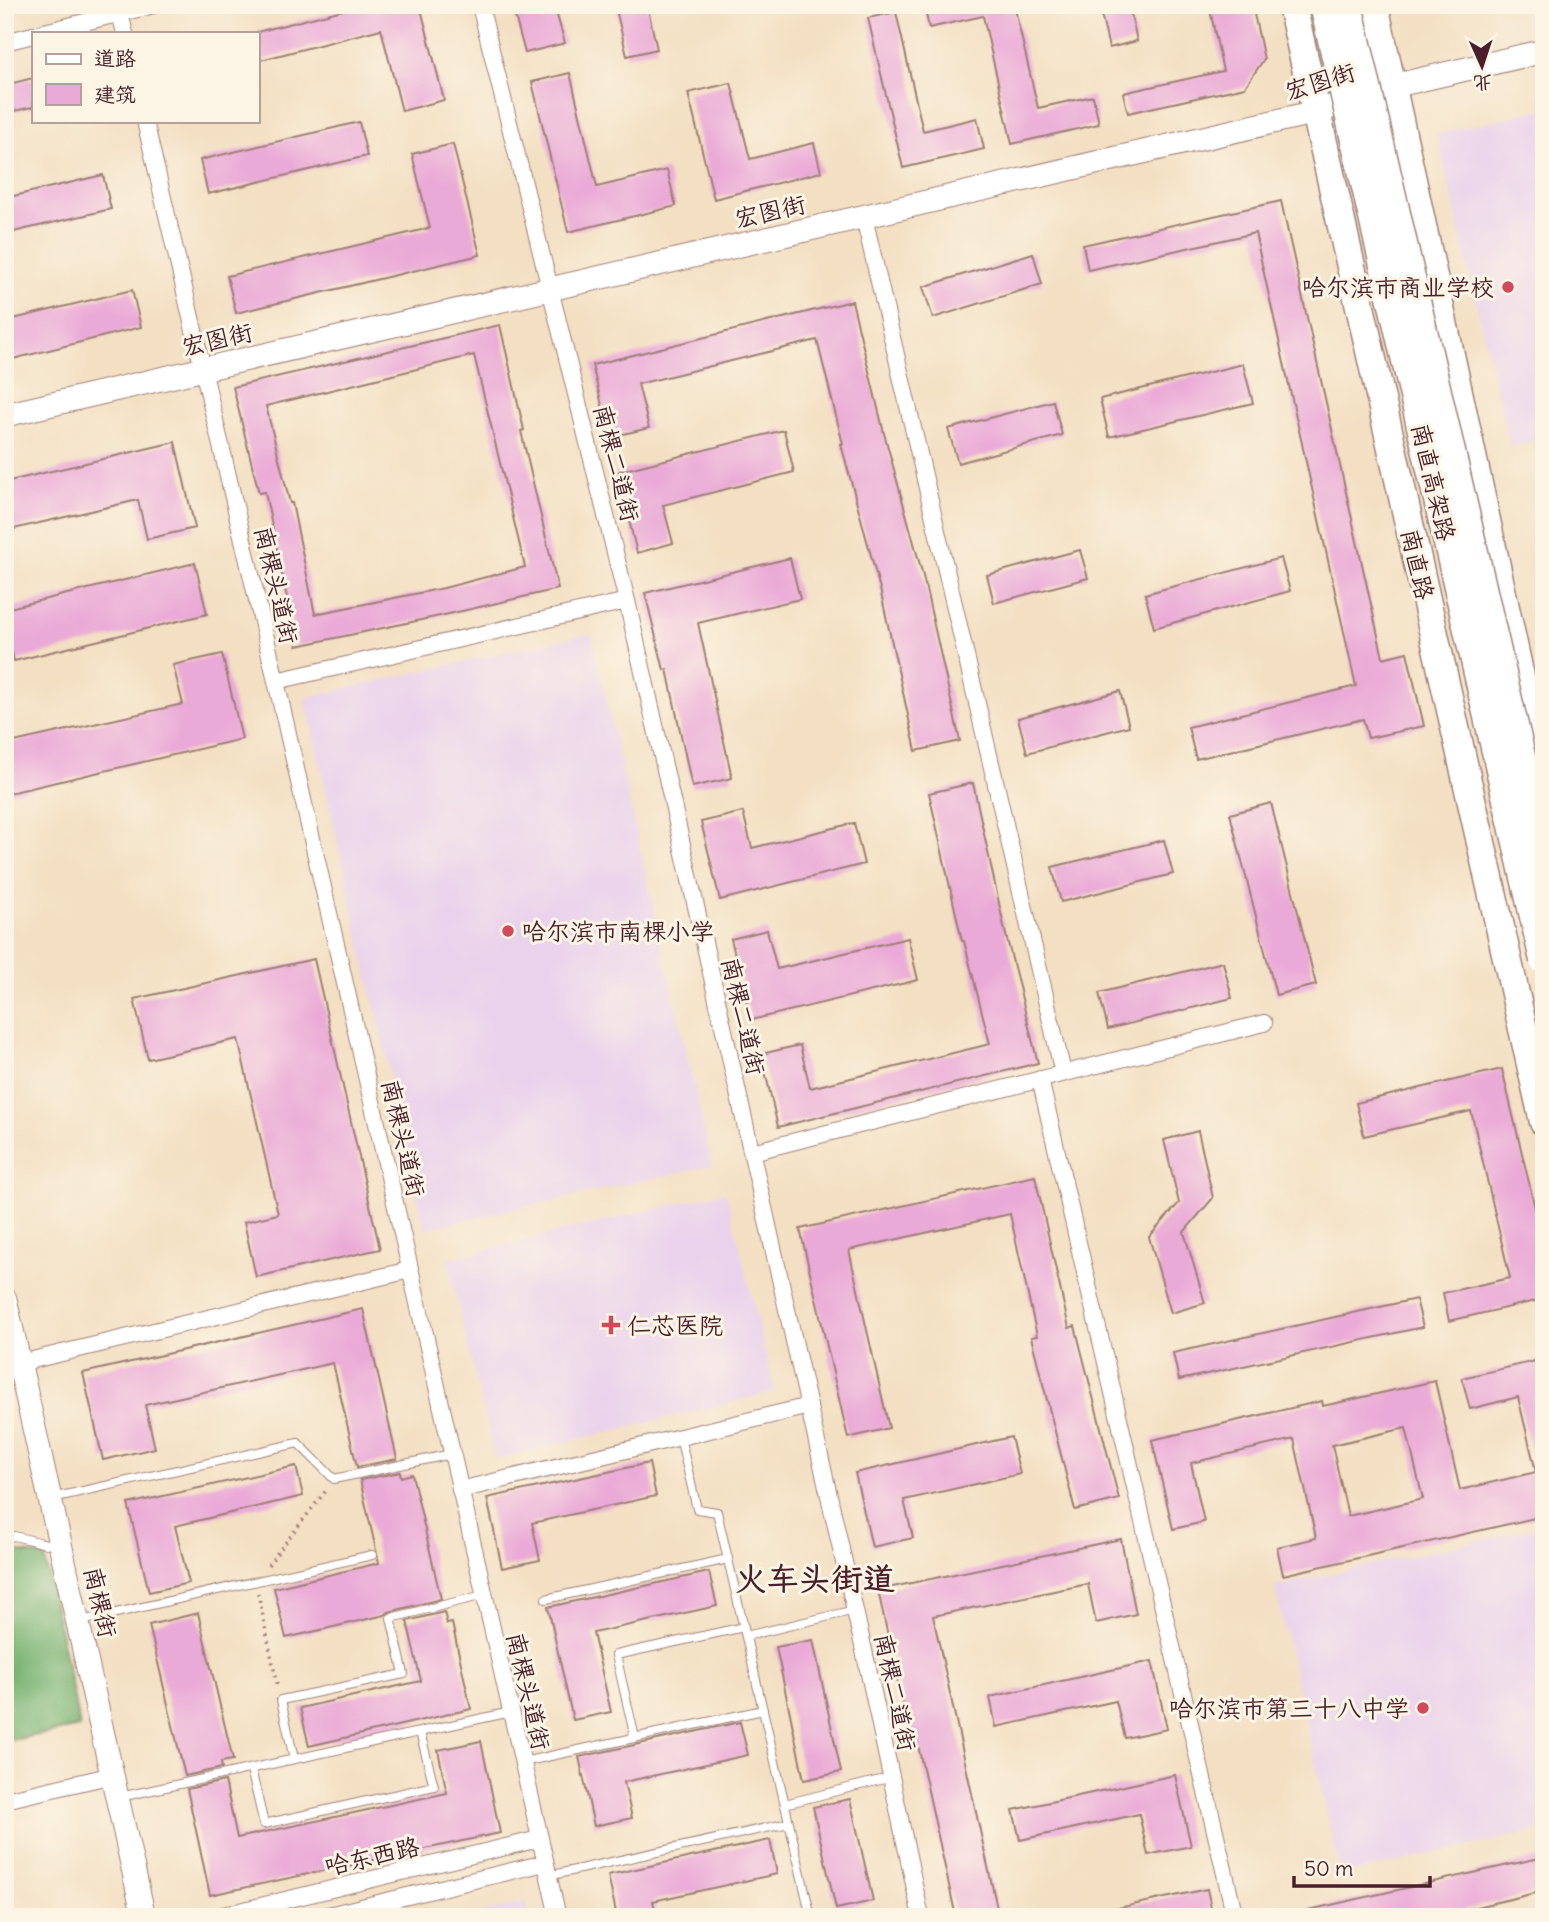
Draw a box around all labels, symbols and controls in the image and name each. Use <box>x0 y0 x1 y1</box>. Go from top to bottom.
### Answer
legend <box>32 32 259 122</box>
north arrow <box>1448 32 1518 102</box>
text: 道路 <box>94 45 136 72</box>
street label: 宏图街 <box>1281 56 1359 106</box>
text: 北 <box>1473 70 1493 95</box>
text: 建筑 <box>94 81 136 108</box>
street label: 宏图街 <box>732 188 808 234</box>
place label: 哈尔滨市商业学校 <box>1302 272 1494 302</box>
marker: 哈尔滨市商业学校 <box>1500 279 1516 295</box>
street label: 宏图街 <box>179 316 255 362</box>
street label: 南棵二道街 <box>588 401 646 525</box>
street label: 南直高架路 <box>1406 420 1462 544</box>
street label: 南棵头道街 <box>249 523 305 647</box>
street label: 南直路 <box>1395 526 1441 602</box>
place label: 哈尔滨市南棵小学 <box>522 916 714 946</box>
marker: 哈尔滨市南棵小学 <box>500 923 516 939</box>
street label: 南棵二道街 <box>716 954 772 1078</box>
street label: 南棵头道街 <box>376 1076 432 1200</box>
place label: 仁芯医院 <box>627 1310 723 1340</box>
marker: 仁芯医院 <box>601 1315 621 1335</box>
district label: 火车头街道 <box>735 1558 895 1599</box>
street label: 南棵街 <box>78 1564 124 1640</box>
street label: 南棵头道街 <box>501 1629 557 1753</box>
street label: 南棵二道街 <box>869 1630 923 1754</box>
place label: 哈尔滨市第三十八中学 <box>1169 1693 1409 1723</box>
marker: 哈尔滨市第三十八中学 <box>1415 1700 1431 1716</box>
street label: 哈东西路 <box>322 1831 422 1881</box>
scale bar <box>1294 1845 1430 1889</box>
text: 50 m <box>1304 1855 1353 1882</box>

